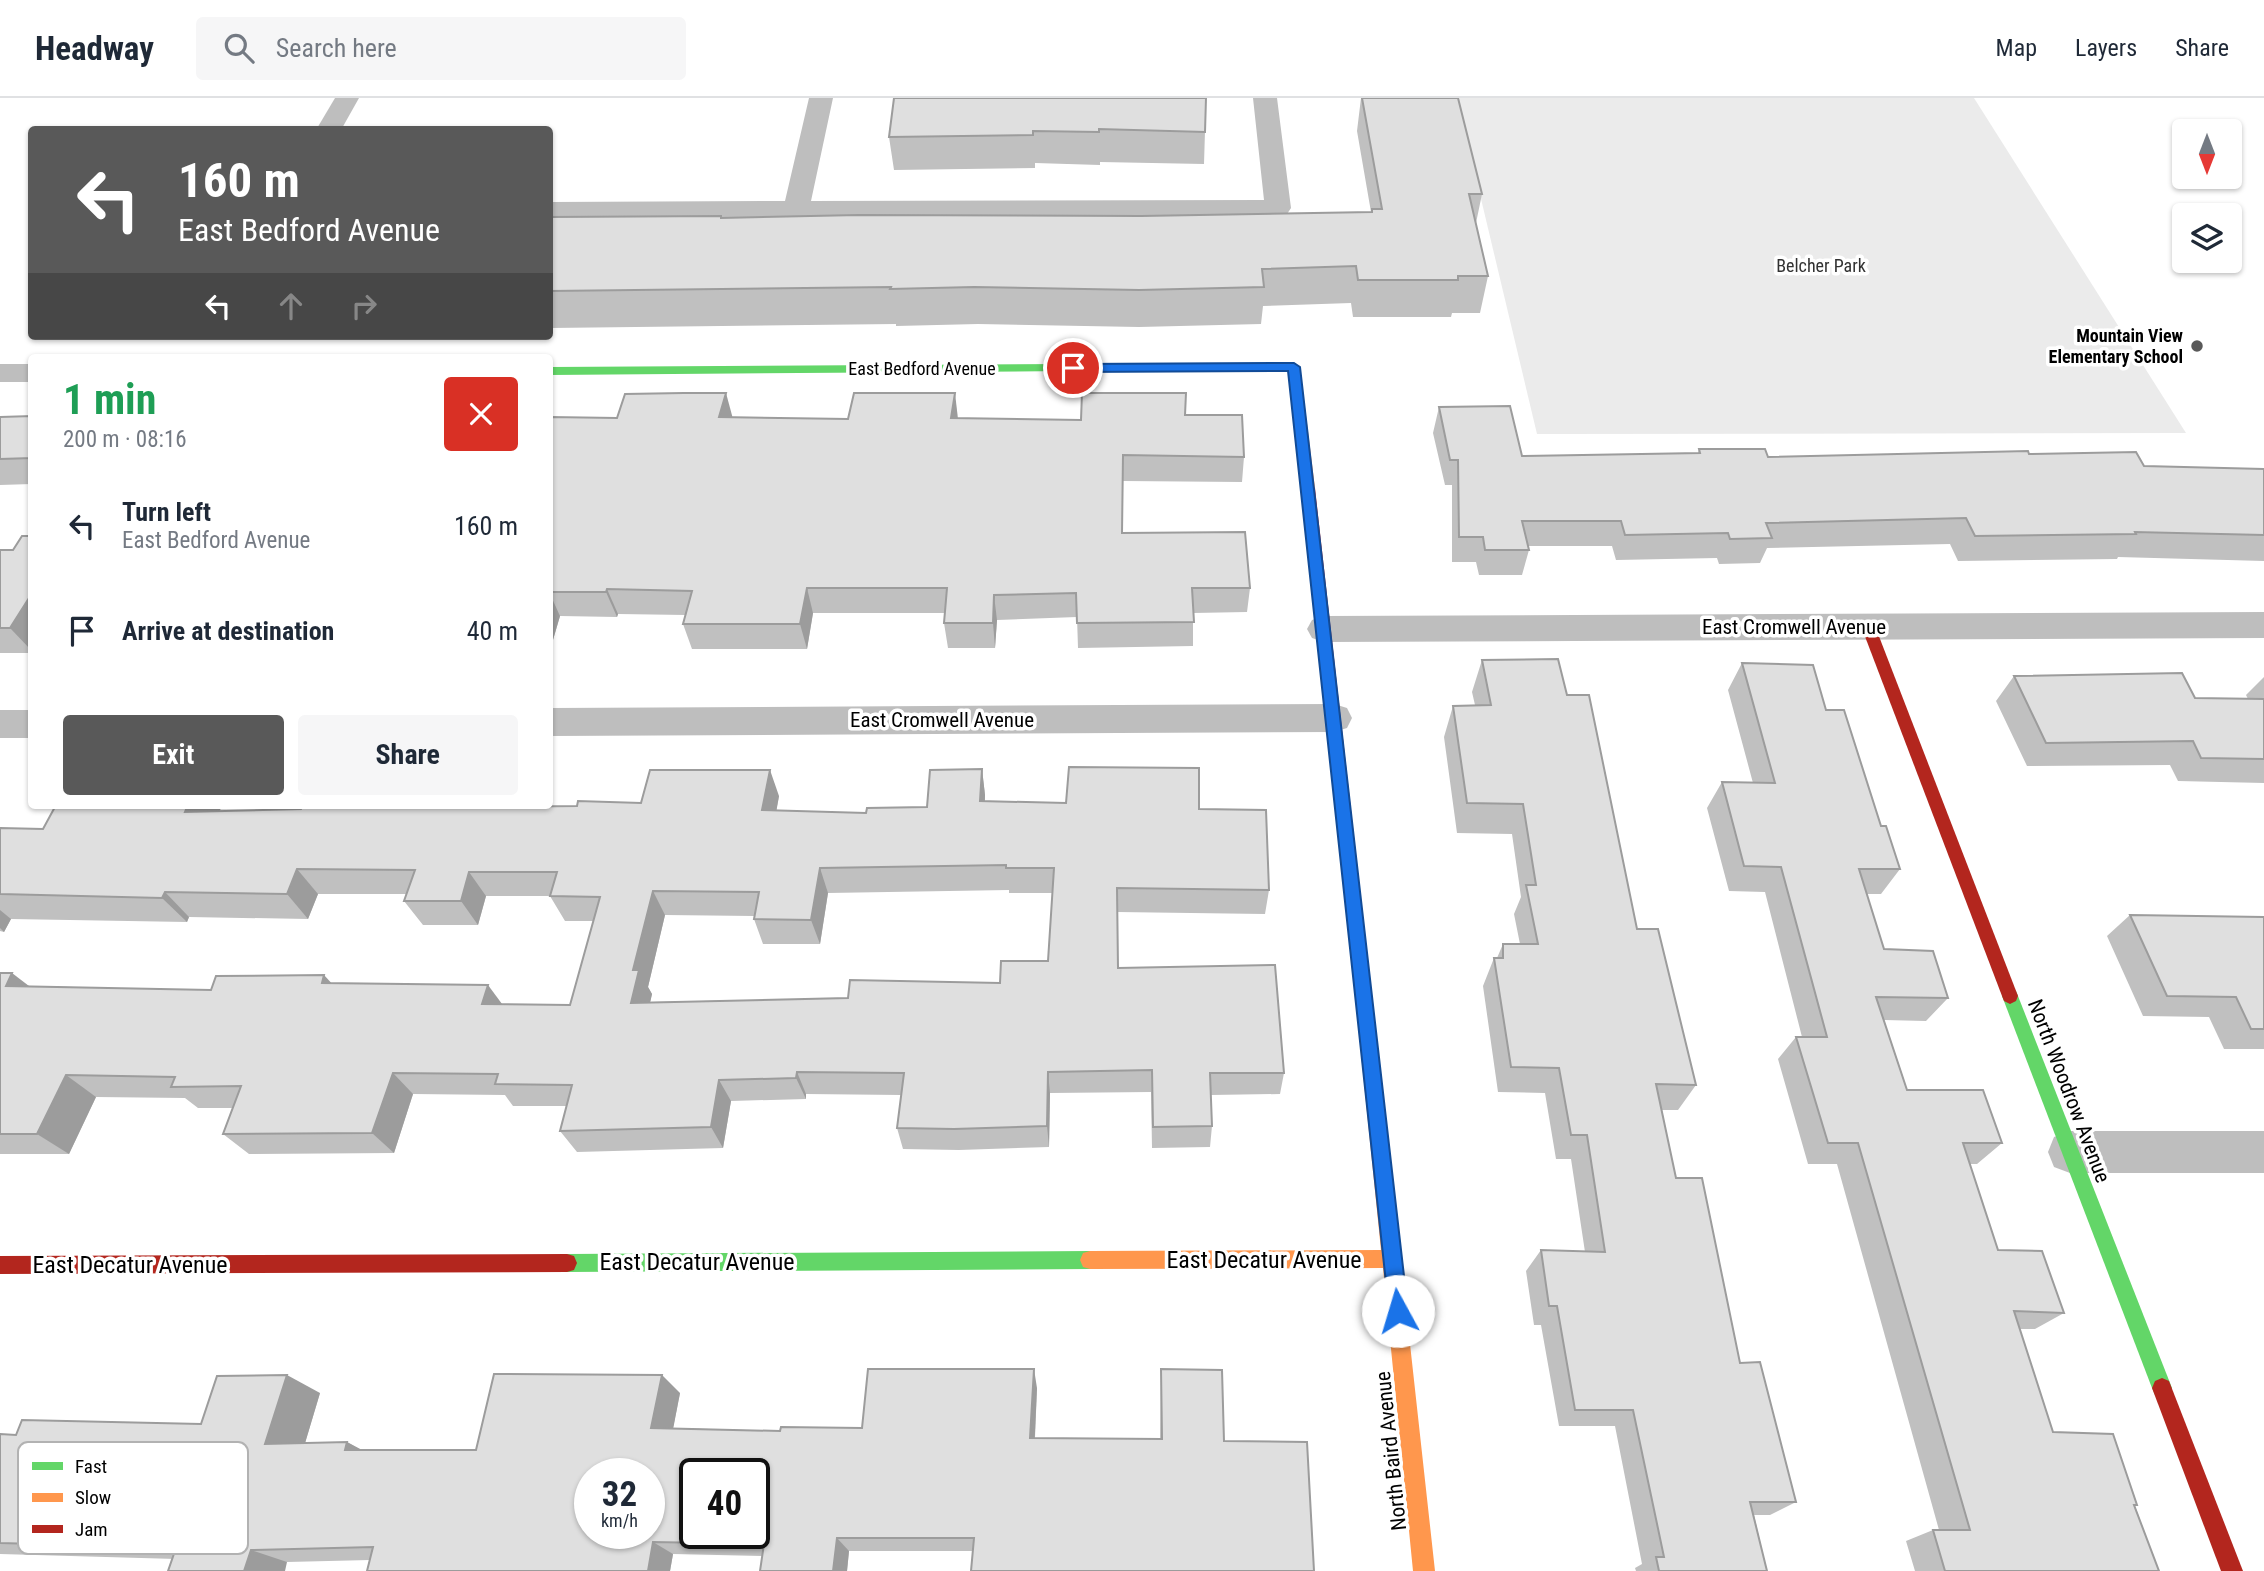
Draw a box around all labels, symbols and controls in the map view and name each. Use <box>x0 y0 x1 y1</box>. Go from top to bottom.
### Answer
search box <box>196 17 686 80</box>
text: Headway <box>35 29 154 68</box>
icon: search <box>220 29 258 67</box>
text: Search here <box>276 33 397 63</box>
text: Map <box>1996 34 2037 62</box>
text: Layers <box>2075 34 2137 62</box>
text: Share <box>2175 34 2229 62</box>
north arrow <box>2172 119 2242 189</box>
map controls <box>2172 119 2242 273</box>
text: 160 m <box>178 152 300 209</box>
icon: left <box>63 154 154 245</box>
button: layers <box>2172 203 2242 273</box>
text: East Bedford Avenue <box>178 211 440 249</box>
park label: Belcher Park <box>1776 255 1866 276</box>
icon: left <box>199 287 237 325</box>
icon: ahead <box>272 287 310 325</box>
icon: right <box>345 287 383 325</box>
place label: Mountain View Elementary School <box>2049 325 2184 367</box>
pin <box>1043 338 1103 398</box>
marker: Mountain View Elementary School <box>2189 338 2205 354</box>
icon: arrive <box>1054 349 1092 387</box>
street label: East Bedford Avenue <box>848 358 996 379</box>
text: 1 min <box>63 375 156 424</box>
button: close <box>444 377 518 451</box>
text: 200 m · 08:16 <box>63 426 187 453</box>
text: Turn left <box>122 497 211 527</box>
icon: left <box>63 507 101 545</box>
text: 160 m <box>454 511 518 541</box>
text: East Bedford Avenue <box>122 527 310 554</box>
icon: arrive <box>63 612 101 650</box>
street label: East Cromwell Avenue <box>1702 615 1886 639</box>
text: Arrive at destination <box>122 616 334 646</box>
text: 40 m <box>467 616 518 646</box>
street label: East Cromwell Avenue <box>850 708 1034 732</box>
button: Exit <box>63 715 284 795</box>
button: Share <box>298 715 518 795</box>
street label: North Woodrow Avenue <box>2023 996 2115 1186</box>
street label: East Decatur Avenue <box>1166 1246 1362 1274</box>
street label: East Decatur Avenue <box>599 1248 795 1276</box>
street label: East Decatur Avenue <box>32 1251 228 1279</box>
position arrow <box>1361 1274 1435 1348</box>
street label: North Baird Avenue <box>1371 1370 1411 1532</box>
legend <box>18 1442 248 1554</box>
text: Fast <box>75 1455 107 1478</box>
speed limit sign: 40 <box>679 1458 770 1549</box>
text: 32 <box>602 1474 637 1515</box>
text: Slow <box>75 1486 111 1509</box>
text: km/h <box>601 1510 638 1531</box>
text: Jam <box>75 1518 108 1541</box>

